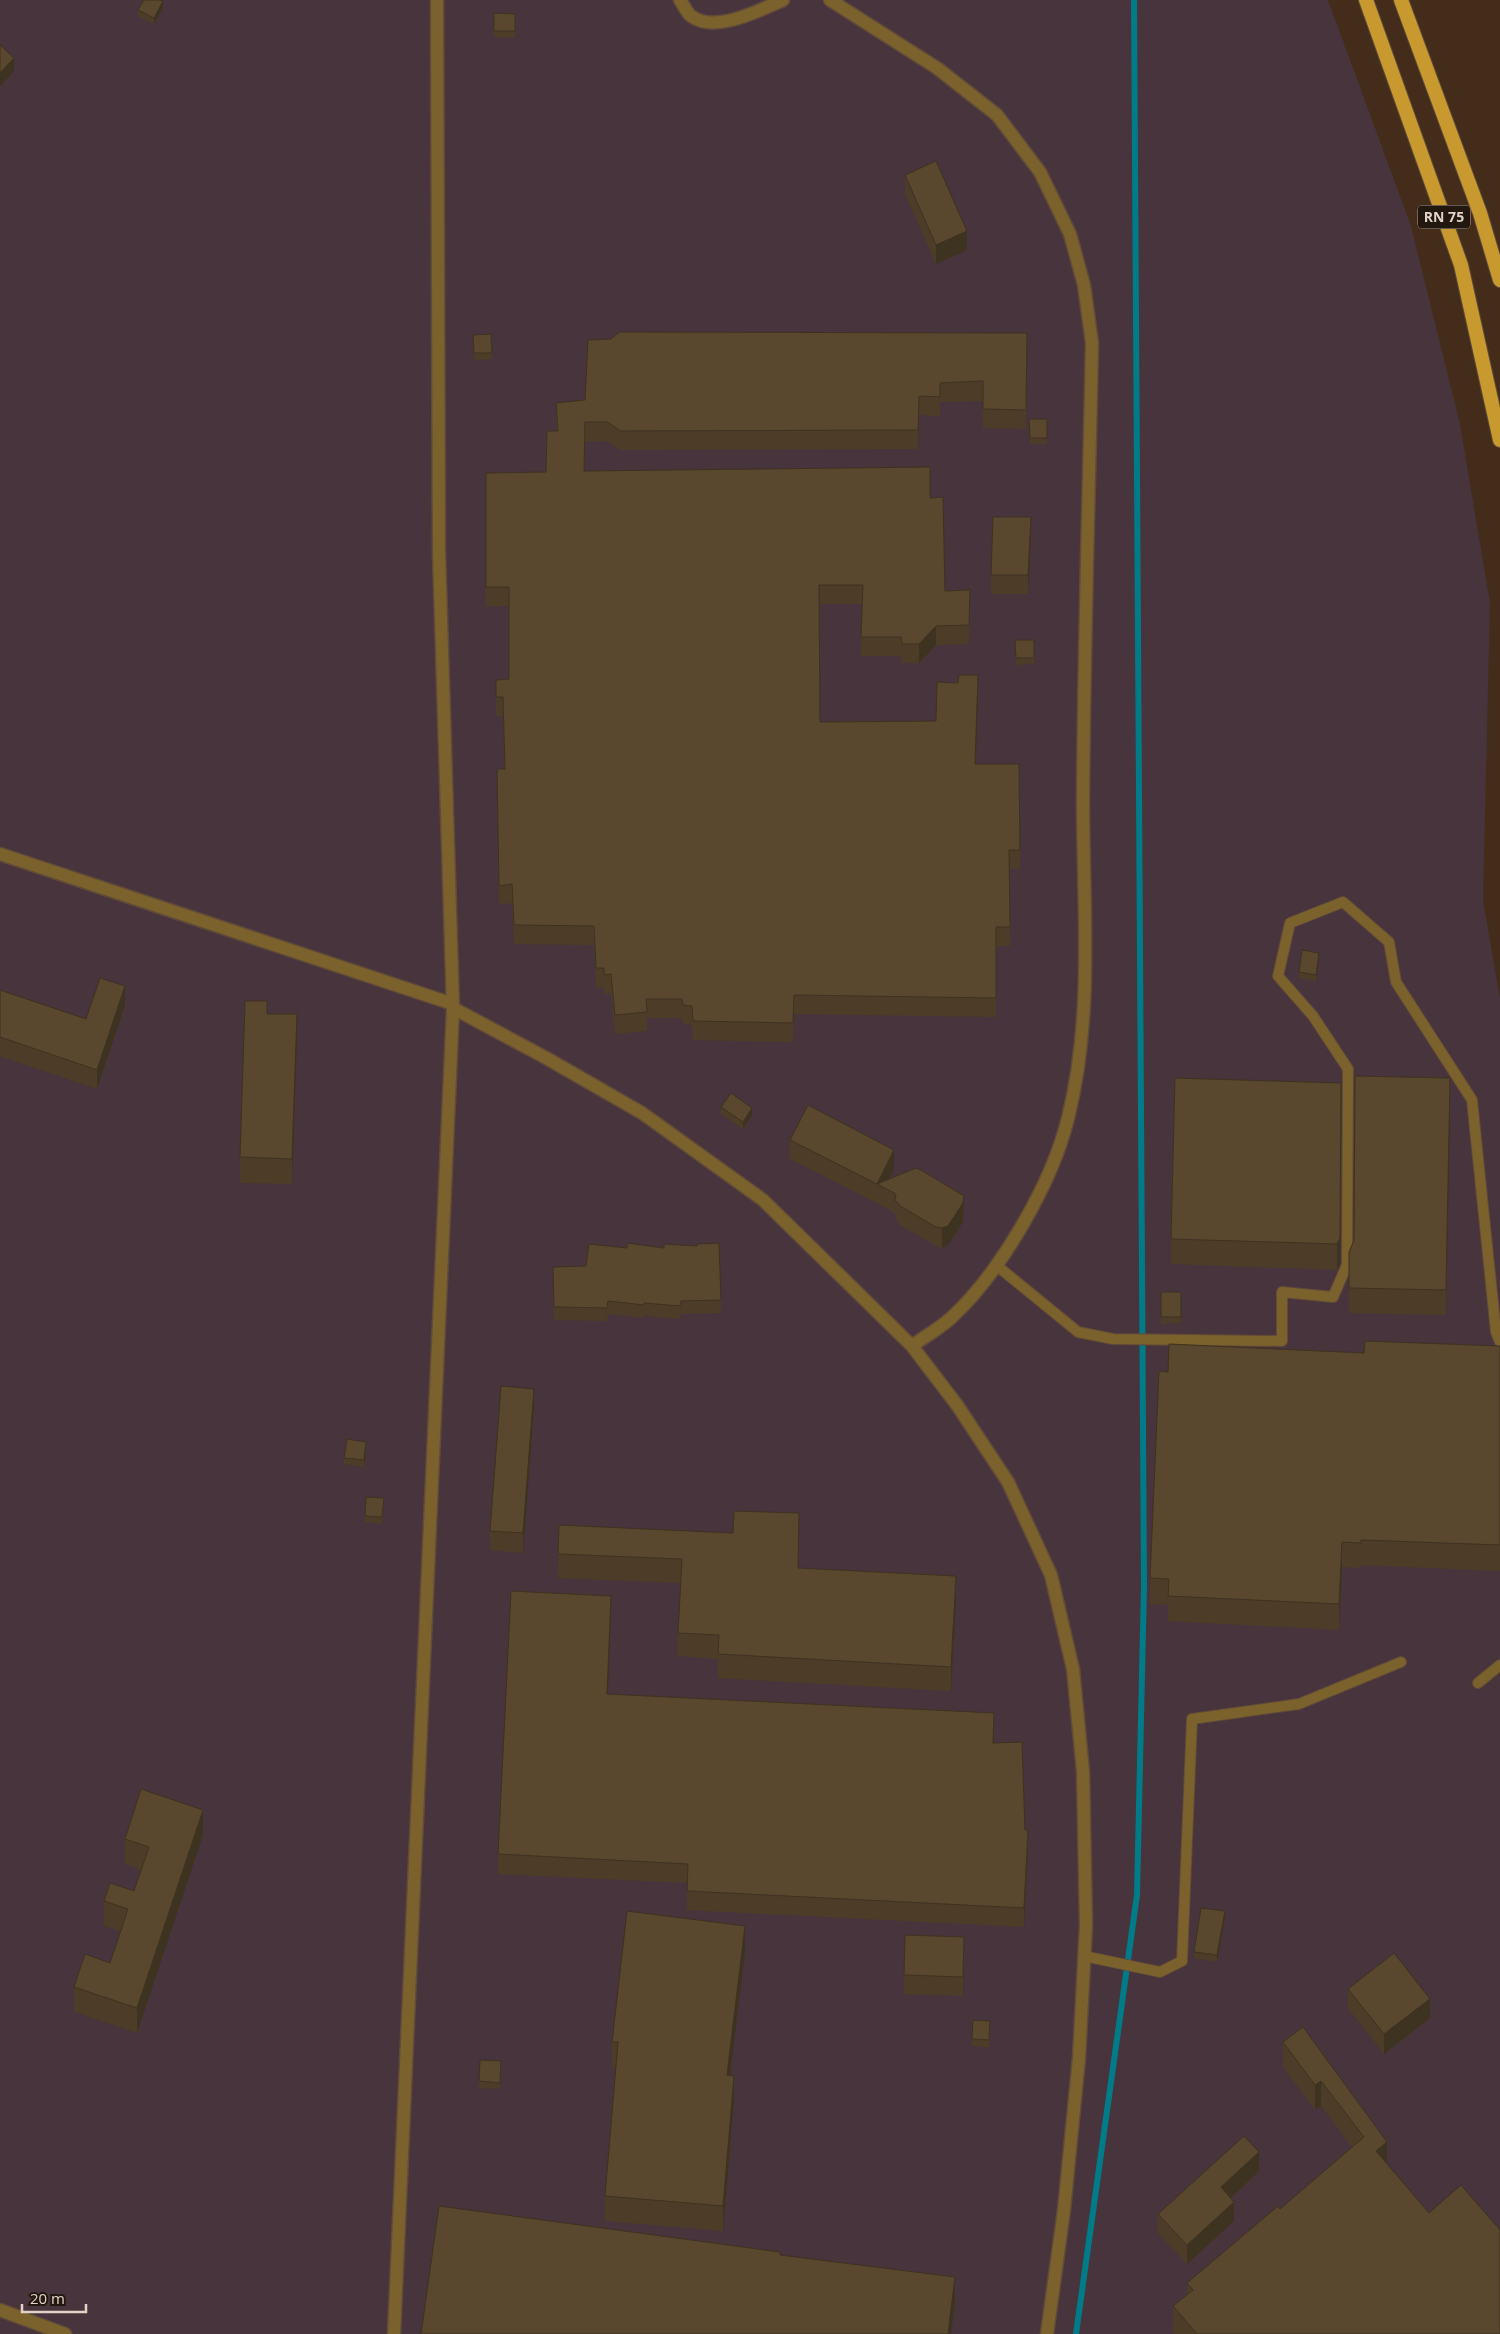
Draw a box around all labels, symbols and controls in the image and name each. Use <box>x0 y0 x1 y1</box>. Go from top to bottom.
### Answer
road number: RN 75 <box>1418 206 1470 228</box>
scale bar <box>22 2282 86 2314</box>
text: 20 m <box>30 2288 65 2308</box>

